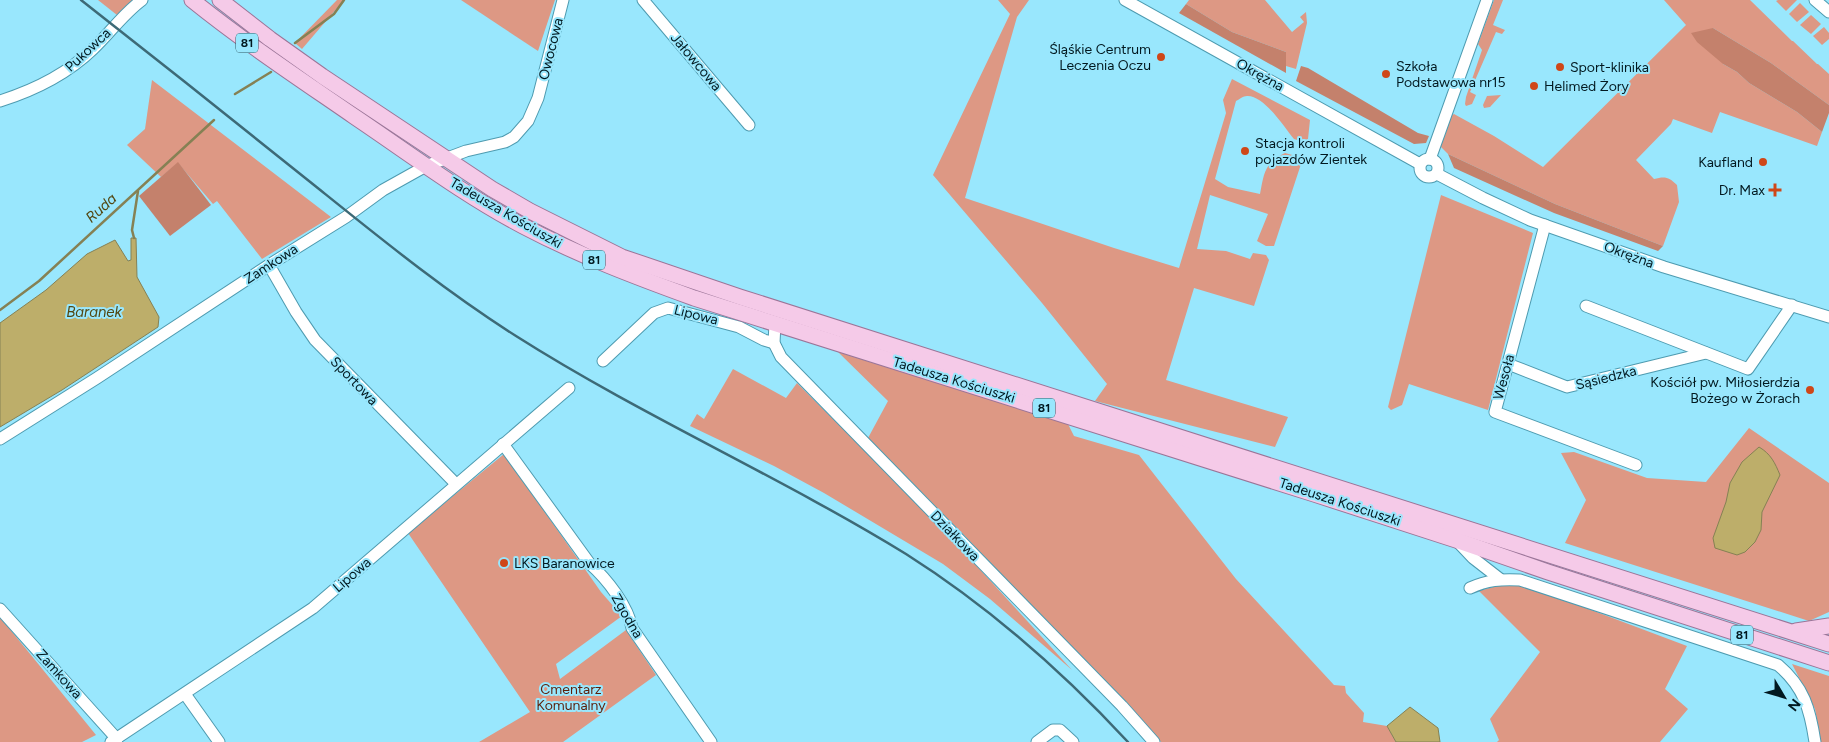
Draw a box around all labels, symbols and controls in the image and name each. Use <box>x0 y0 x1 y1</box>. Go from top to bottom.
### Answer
street label: Owocowa <box>535 16 567 82</box>
street label: Pukowca <box>62 25 114 75</box>
street label: Jałowcowa <box>667 30 725 94</box>
road number: 81 <box>236 34 258 52</box>
place label: Śląśkie Centrum Leczenia Oczu <box>1049 41 1151 74</box>
marker: Śląśkie Centrum Leczenia Oczu <box>1155 51 1167 63</box>
street label: Okrężna <box>1233 55 1287 95</box>
place label: Szkoła Podstawowa nr15 <box>1396 58 1506 91</box>
place label: Sport-klinika <box>1570 59 1649 76</box>
marker: Sport-klinika <box>1554 61 1566 73</box>
marker: Szkoła Podstawowa nr15 <box>1380 68 1392 80</box>
place label: Helimed Żory <box>1544 78 1630 95</box>
marker: Helimed Żory <box>1528 80 1540 92</box>
place label: Stacja kontroli pojazdów Zientek <box>1255 135 1367 168</box>
marker: Stacja kontroli pojazdów Zientek <box>1239 145 1251 157</box>
place label: Kaufland <box>1698 154 1753 171</box>
marker: Kaufland <box>1757 156 1769 168</box>
street label: Tadeusza Kościuszki <box>447 174 565 252</box>
place label: Dr. Max <box>1719 182 1765 199</box>
marker: Dr. Max <box>1769 184 1781 196</box>
water label: Ruda <box>82 189 120 227</box>
street label: Okrężna <box>1602 238 1656 272</box>
street label: Zamkowa <box>241 240 301 288</box>
road number: 81 <box>583 250 605 270</box>
street label: Lipowa <box>672 301 720 329</box>
water label: Baranek <box>66 303 123 321</box>
street label: Wesoła <box>1490 352 1518 402</box>
street label: Sportowa <box>327 353 381 409</box>
street label: Tadeusza Kościuszki <box>891 353 1017 407</box>
street label: Sąsiedzka <box>1574 362 1638 394</box>
place label: Kościół pw. Miłosierdzia Bożego w Żorach <box>1650 374 1800 407</box>
marker: Kościół pw. Miłosierdzia Bożego w Żorach <box>1804 384 1816 396</box>
road number: 81 <box>1033 398 1055 418</box>
street label: Tadeusza Kościuszki <box>1277 474 1403 530</box>
street label: Działkowa <box>927 507 983 565</box>
street label: Lipowa <box>330 554 374 596</box>
place label: LKS Baranowice <box>514 555 615 572</box>
marker: LKS Baranowice <box>498 557 510 569</box>
street label: Zgodna <box>608 591 646 641</box>
road number: 81 <box>1731 626 1753 644</box>
street label: Zamkowa <box>32 646 86 702</box>
north arrow <box>1759 672 1809 722</box>
park label: Cmentarz Komunalny <box>536 681 606 714</box>
text: N <box>1784 695 1804 714</box>

